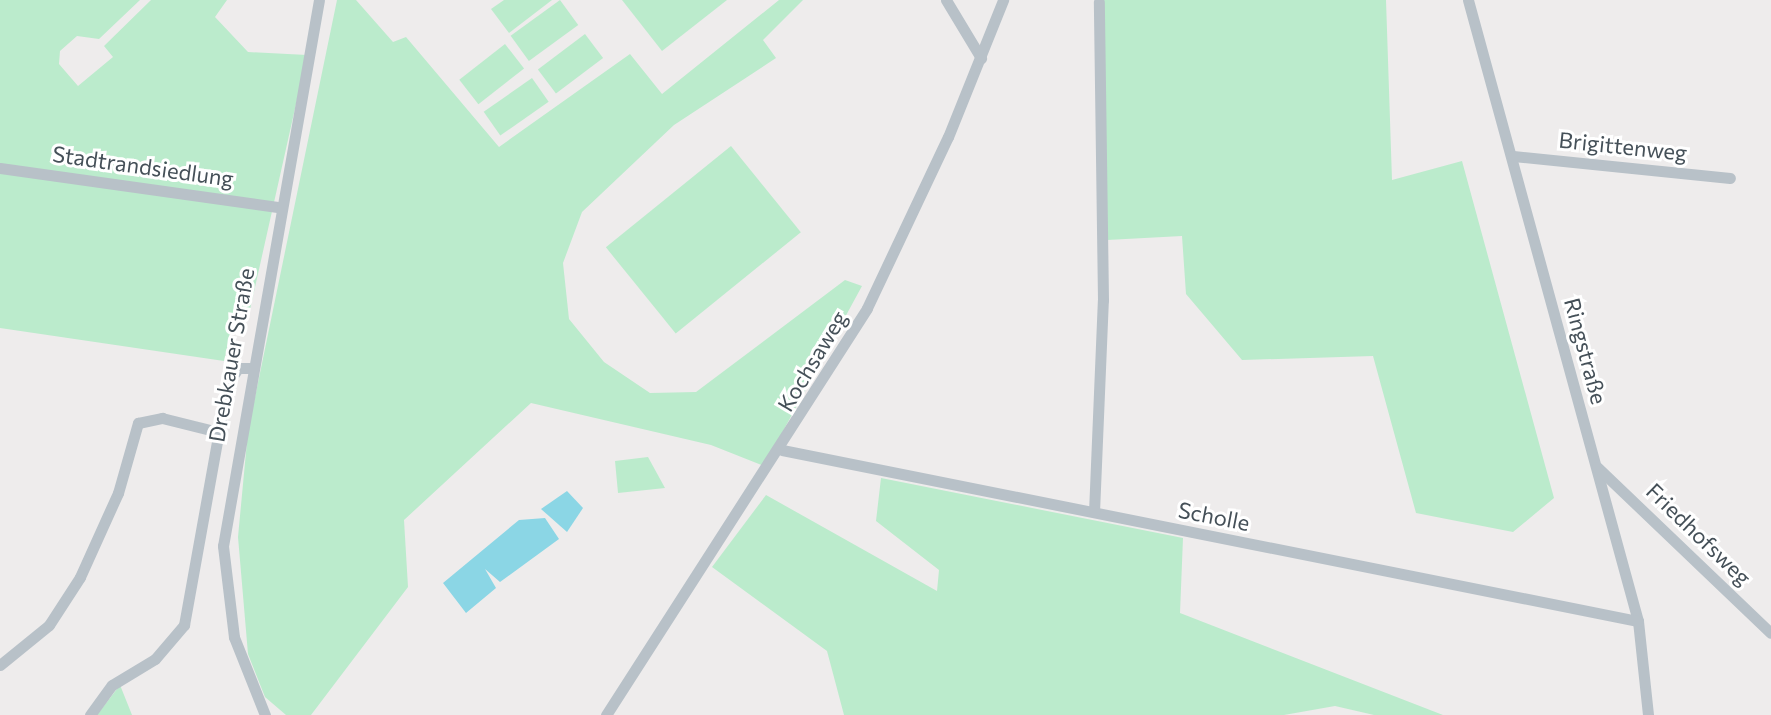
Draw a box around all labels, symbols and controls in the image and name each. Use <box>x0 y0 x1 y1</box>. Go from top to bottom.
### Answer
street label: Brigittenweg <box>1558 126 1688 166</box>
street label: Stadtrandsiedlung <box>51 140 235 192</box>
street label: Drebkauer Straße <box>203 266 259 444</box>
street label: Ringstraße <box>1559 295 1613 407</box>
street label: Kochsaweg <box>772 306 852 416</box>
street label: Friedhofsweg <box>1641 477 1757 591</box>
street label: Scholle <box>1176 496 1252 536</box>

